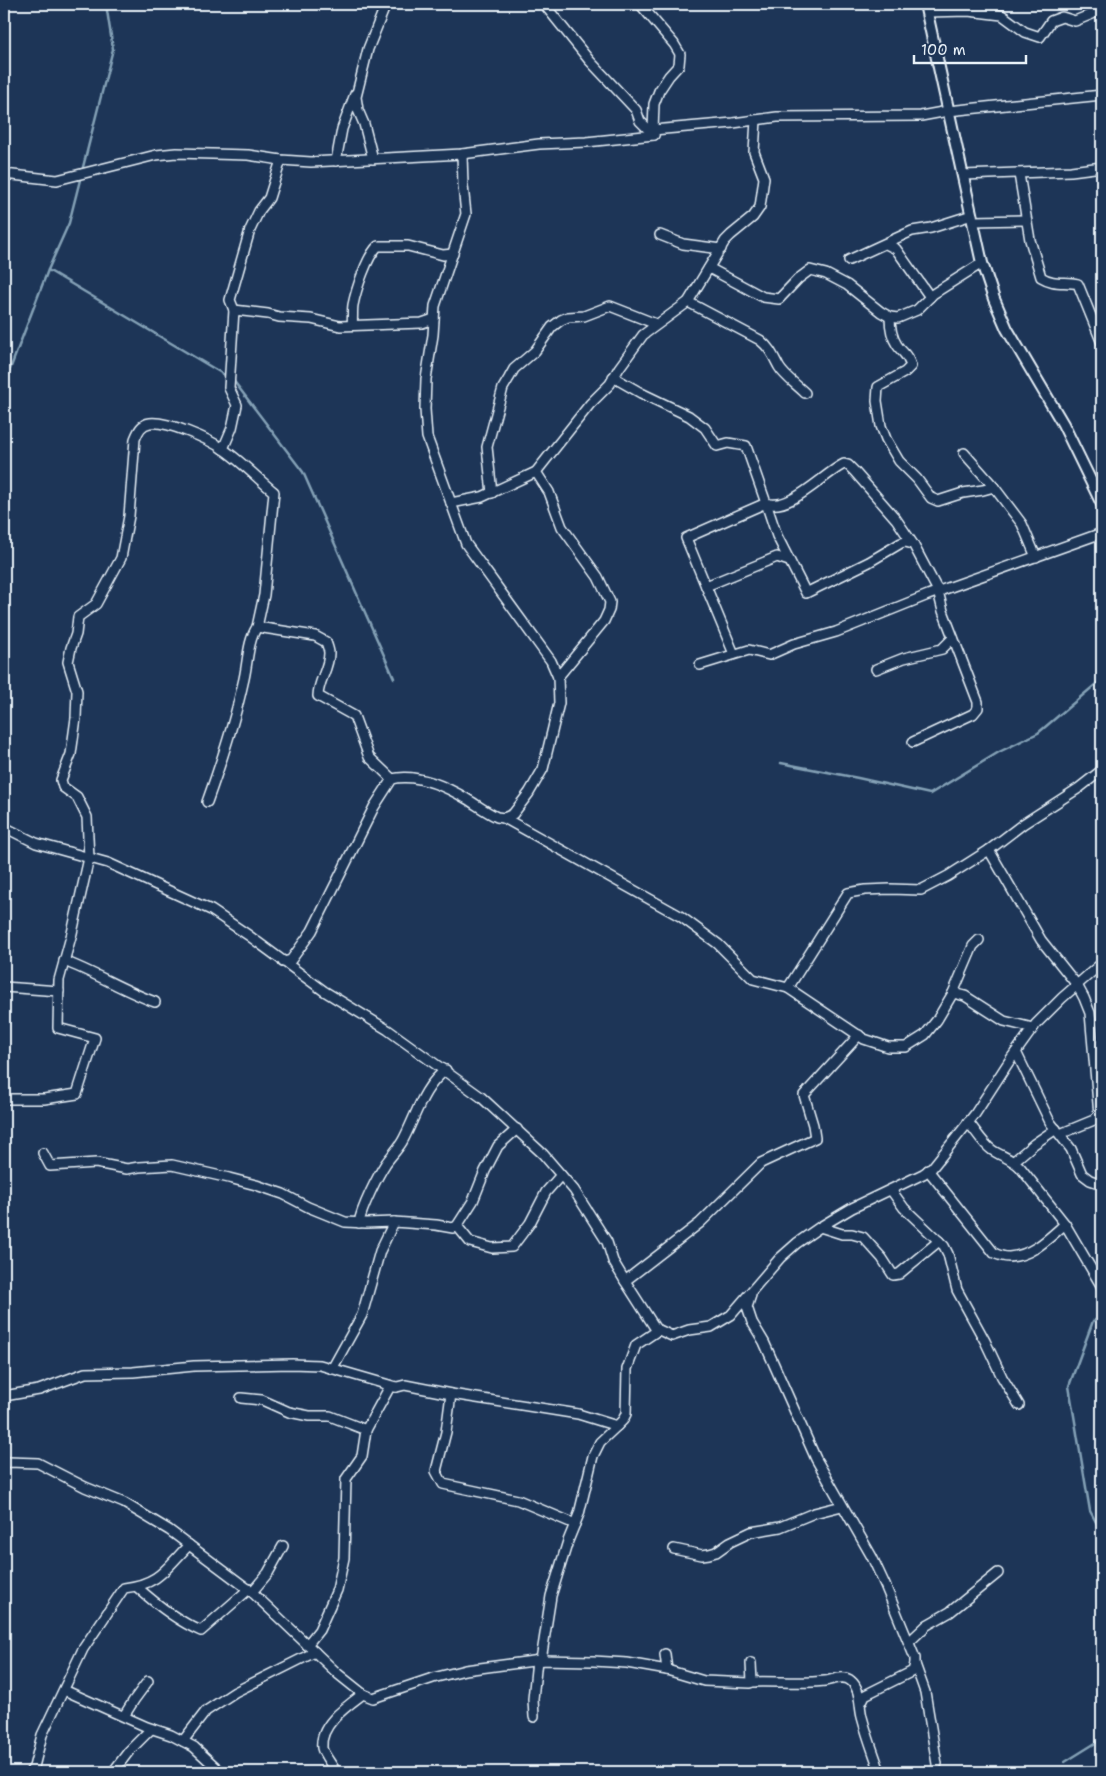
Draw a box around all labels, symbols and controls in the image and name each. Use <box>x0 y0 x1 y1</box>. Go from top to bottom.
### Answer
scale bar <box>914 32 1026 64</box>
text: 100 m <box>921 40 966 60</box>

